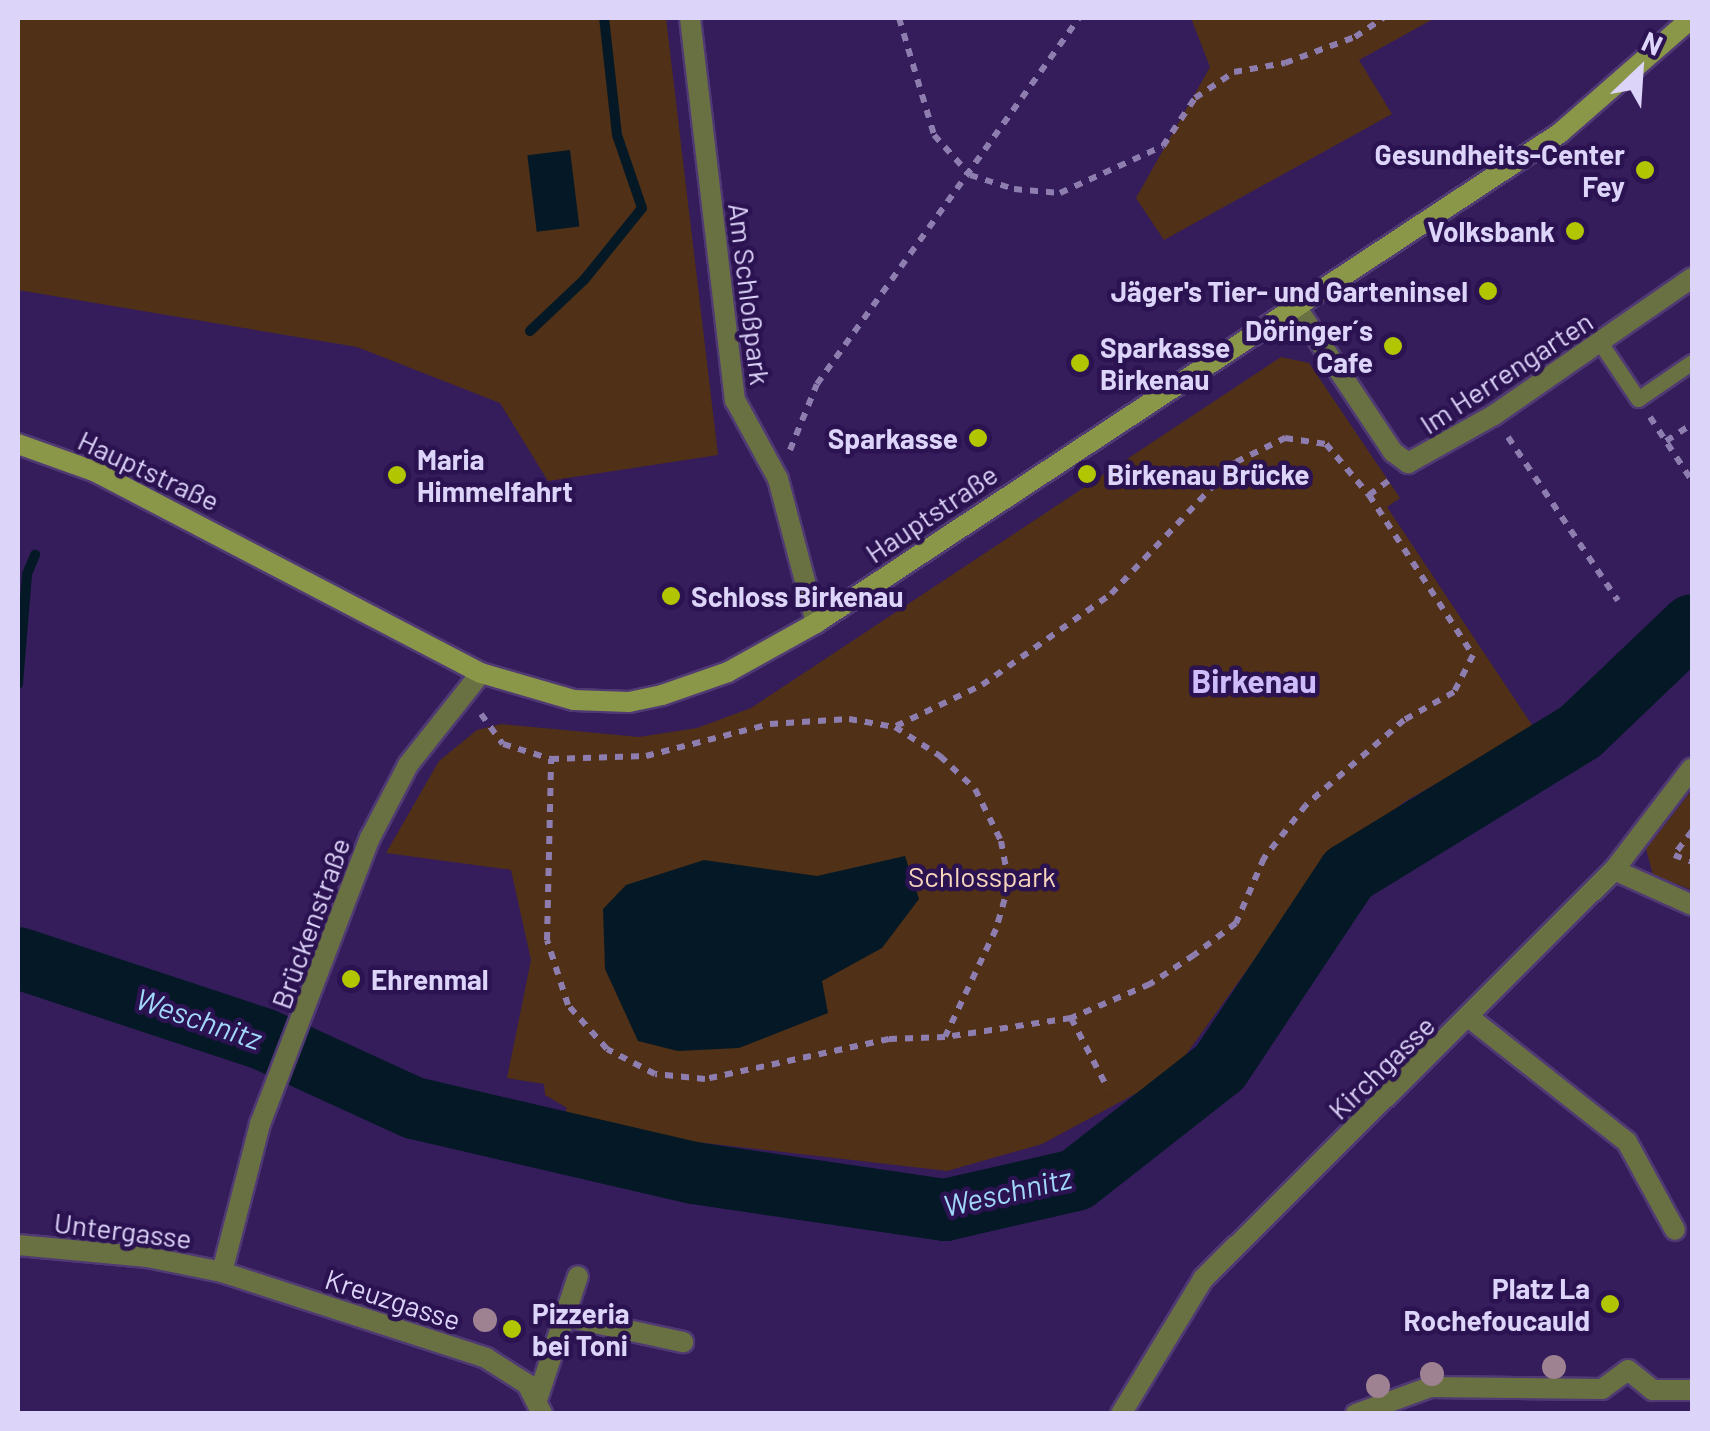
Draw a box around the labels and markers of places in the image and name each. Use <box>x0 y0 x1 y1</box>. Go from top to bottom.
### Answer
place label: Gesundheits-Center Fey <box>1375 137 1625 203</box>
marker: Gesundheits-Center Fey <box>1634 159 1656 181</box>
place label: Volksbank <box>1427 214 1555 248</box>
marker: Volksbank <box>1564 220 1586 242</box>
place label: Jäger's Tier- und Garteninsel <box>1111 274 1468 308</box>
marker: Jäger's Tier- und Garteninsel <box>1477 280 1499 302</box>
place label: Döringer´s Cafe <box>1245 313 1373 379</box>
place label: Sparkasse Birkenau <box>1100 330 1230 396</box>
marker: Döringer´s Cafe <box>1382 335 1404 357</box>
marker: Sparkasse Birkenau <box>1069 352 1091 374</box>
place label: Sparkasse <box>828 421 958 455</box>
marker: Sparkasse <box>967 427 989 449</box>
place label: Maria Himmelfahrt <box>417 442 573 508</box>
place label: Birkenau Brücke <box>1107 457 1309 491</box>
marker: Birkenau Brücke <box>1076 463 1098 485</box>
marker: Maria Himmelfahrt <box>386 464 408 486</box>
place label: Schloss Birkenau <box>691 579 903 613</box>
marker: Schloss Birkenau <box>660 585 682 607</box>
place label: Ehrenmal <box>371 962 489 996</box>
marker: Ehrenmal <box>340 968 362 990</box>
place label: Platz La Rochefoucauld <box>1404 1271 1590 1337</box>
marker: Platz La Rochefoucauld <box>1599 1293 1621 1315</box>
place label: Pizzeria bei Toni <box>532 1296 630 1362</box>
marker: Pizzeria bei Toni <box>501 1318 523 1340</box>

